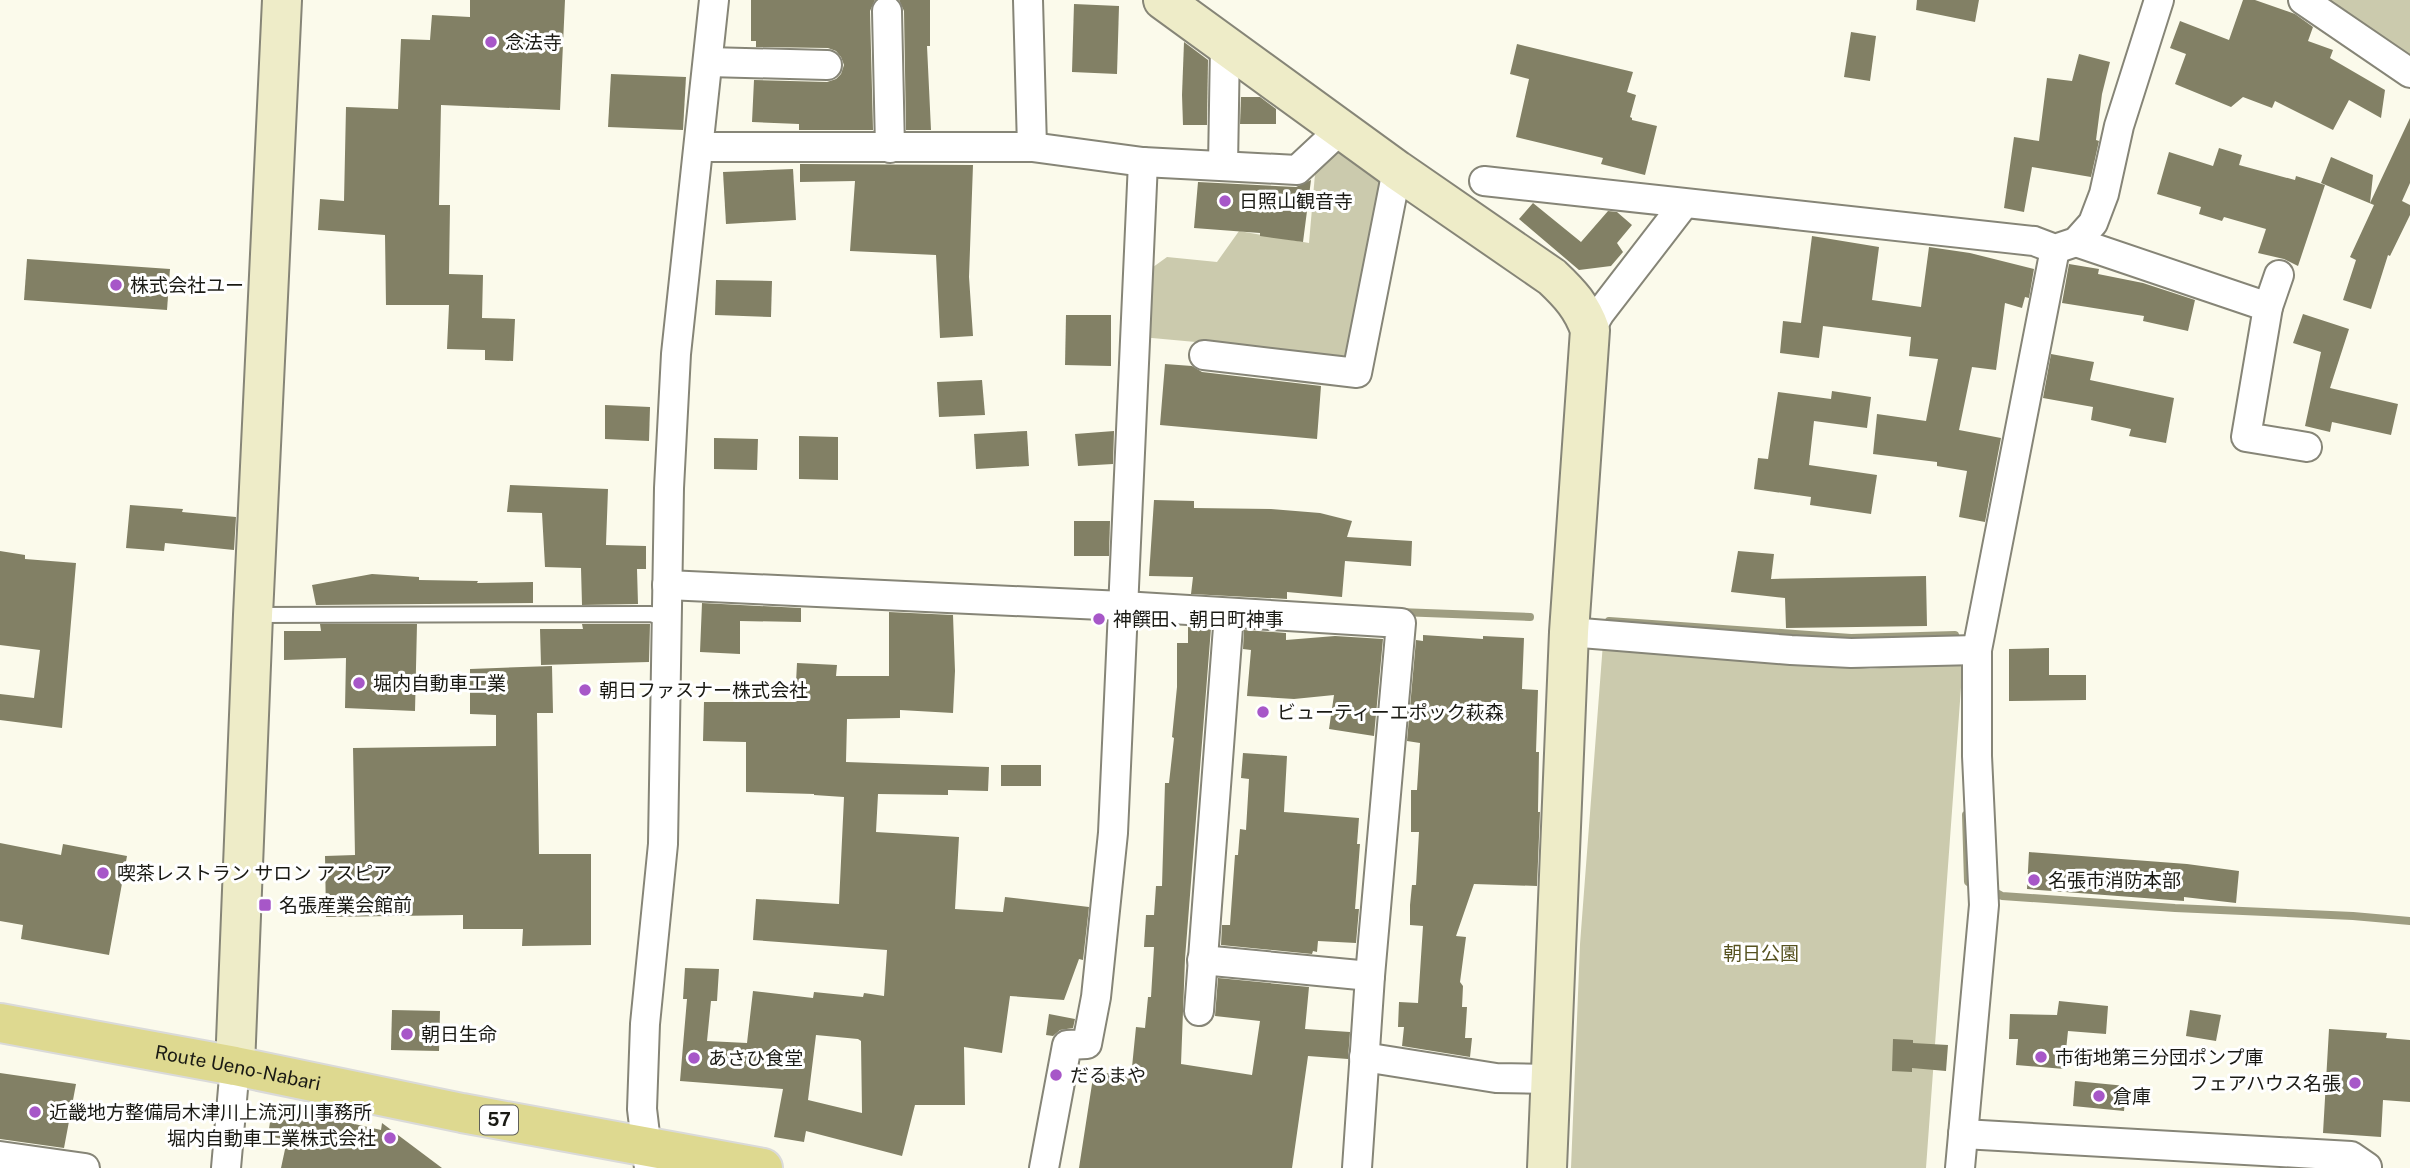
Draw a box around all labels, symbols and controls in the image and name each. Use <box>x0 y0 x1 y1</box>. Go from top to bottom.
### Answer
place label: 念法寺 <box>505 31 562 53</box>
marker: 念法寺 <box>483 34 499 50</box>
place label: 日照山観音寺 <box>1239 190 1353 212</box>
marker: 日照山観音寺 <box>1217 193 1233 209</box>
place label: 株式会社ユー <box>130 274 244 296</box>
marker: 株式会社ユー <box>108 277 124 293</box>
place label: 神饌田、朝日町神事 <box>1113 608 1284 630</box>
marker: 神饌田、朝日町神事 <box>1091 611 1107 627</box>
place label: 堀内自動車工業 <box>373 672 506 694</box>
marker: 堀内自動車工業 <box>351 675 367 691</box>
place label: 朝日ファスナー株式会社 <box>599 679 808 701</box>
marker: 朝日ファスナー株式会社 <box>577 682 593 698</box>
place label: ビューティーエポック萩森 <box>1277 701 1504 723</box>
marker: ビューティーエポック萩森 <box>1255 704 1271 720</box>
place label: 喫茶レストラン サロン アスピア <box>117 862 392 884</box>
marker: 喫茶レストラン サロン アスピア <box>95 865 111 881</box>
place label: 名張市消防本部 <box>2048 869 2181 891</box>
marker: 名張市消防本部 <box>2026 872 2042 888</box>
place label: 名張産業会館前 <box>279 894 412 916</box>
marker: 名張産業会館前 <box>257 897 273 913</box>
park label: 朝日公園 <box>1723 942 1799 964</box>
place label: 朝日生命 <box>421 1023 497 1045</box>
marker: 朝日生命 <box>399 1026 415 1042</box>
street label: Route Ueno-Nabari <box>153 1041 323 1094</box>
place label: 市街地第三分団ポンプ庫 <box>2055 1046 2263 1068</box>
place label: あさひ食堂 <box>708 1047 803 1069</box>
marker: 市街地第三分団ポンプ庫 <box>2033 1049 2049 1065</box>
marker: あさひ食堂 <box>686 1050 702 1066</box>
place label: だるまや <box>1070 1064 1146 1086</box>
marker: だるまや <box>1048 1067 1064 1083</box>
place label: フェアハウス名張 <box>2190 1072 2341 1094</box>
marker: フェアハウス名張 <box>2347 1075 2363 1091</box>
place label: 倉庫 <box>2113 1085 2151 1107</box>
marker: 倉庫 <box>2091 1088 2107 1104</box>
place label: 近畿地方整備局木津川上流河川事務所 <box>49 1101 372 1123</box>
marker: 近畿地方整備局木津川上流河川事務所 <box>27 1104 43 1120</box>
road number: 57 <box>480 1106 518 1134</box>
place label: 堀内自動車工業株式会社 <box>167 1127 376 1149</box>
marker: 堀内自動車工業株式会社 <box>382 1130 398 1146</box>

